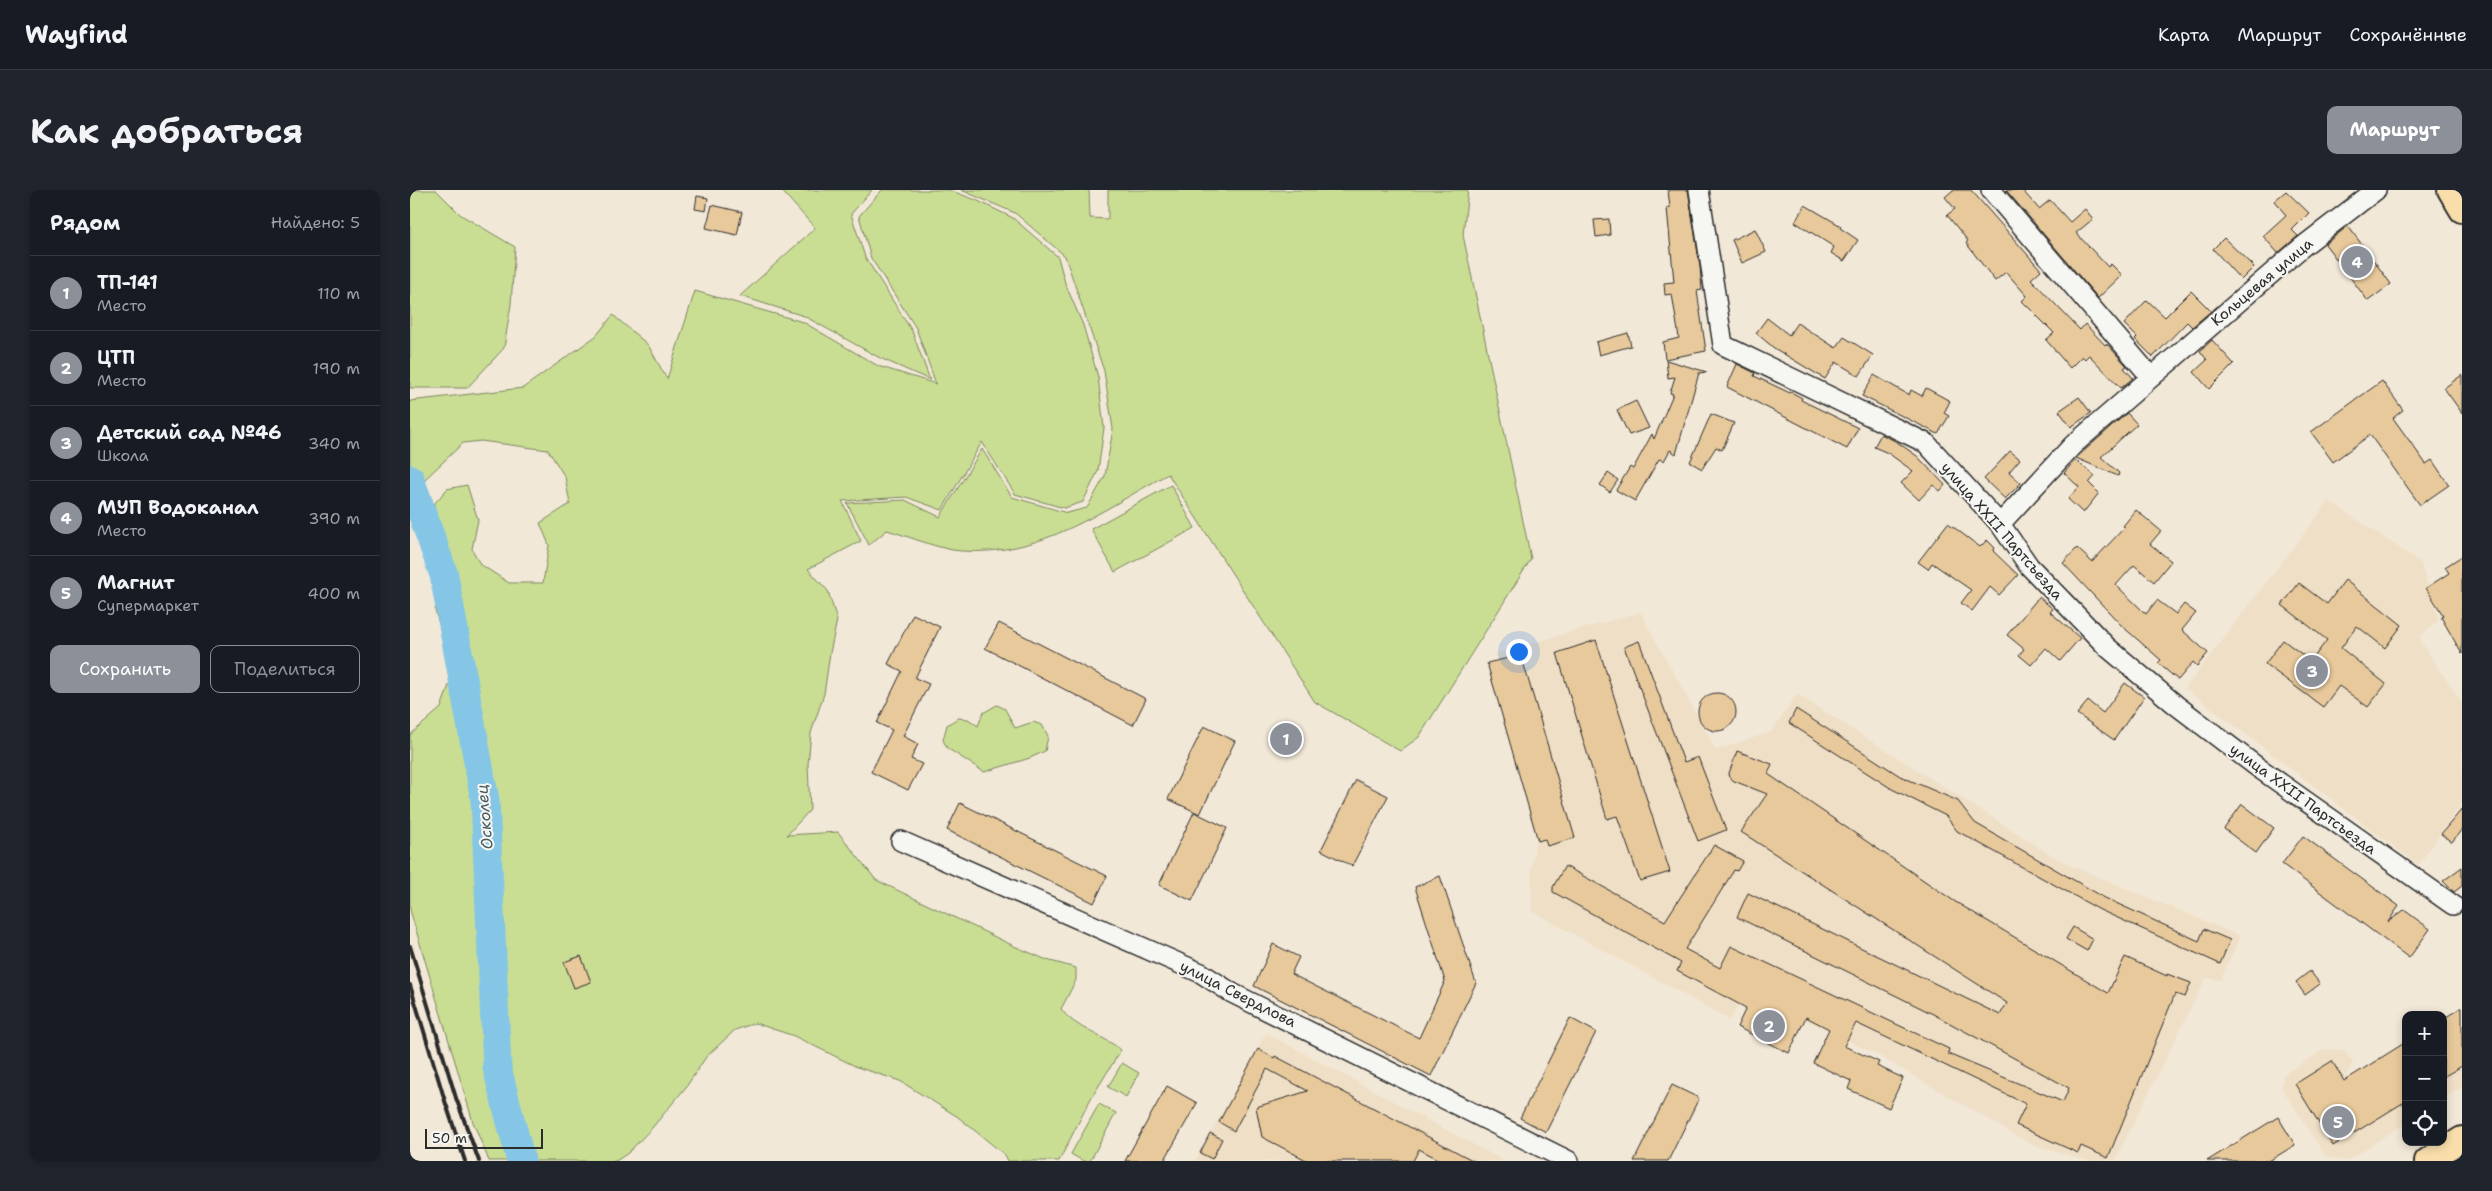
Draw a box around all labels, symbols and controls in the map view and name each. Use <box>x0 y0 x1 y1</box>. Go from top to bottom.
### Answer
text: Wayfind <box>25 19 128 51</box>
text: Карта <box>2158 23 2209 47</box>
text: Маршрут <box>2237 23 2321 47</box>
text: Сохранённые <box>2349 23 2467 47</box>
button: Маршрут <box>2327 106 2462 154</box>
text: Как добраться <box>30 107 303 154</box>
text: Рядом <box>50 209 120 237</box>
text: Найдено: 5 <box>271 212 360 233</box>
street label: Кольцевая улица <box>2207 233 2318 331</box>
pin: 4 <box>2341 243 2373 281</box>
text: ТП-141 <box>97 270 158 295</box>
text: 1 <box>62 283 70 304</box>
text: 110 m <box>317 283 360 304</box>
text: Место <box>97 295 147 316</box>
text: ЦТП <box>97 345 135 370</box>
text: 2 <box>60 358 72 379</box>
text: 190 m <box>313 358 360 379</box>
text: Место <box>97 370 147 391</box>
text: Детский сад №46 <box>97 420 282 445</box>
text: 3 <box>60 433 72 454</box>
text: 340 m <box>308 433 360 454</box>
text: Школа <box>97 445 149 466</box>
street label: улица XXII Партсъезда <box>1937 458 2068 605</box>
text: МУП Водоканал <box>97 495 259 520</box>
text: 4 <box>60 508 72 529</box>
text: 390 m <box>308 508 360 529</box>
text: Место <box>97 520 147 541</box>
text: Магнит <box>97 570 175 595</box>
text: 5 <box>61 583 71 604</box>
text: 400 m <box>307 583 360 604</box>
text: Супермаркет <box>97 595 199 616</box>
your location <box>1506 639 1532 665</box>
button: Сохранить <box>50 645 200 693</box>
button: Поделиться <box>210 645 360 693</box>
pin: 3 <box>2296 652 2328 690</box>
pin: 1 <box>1270 720 1302 758</box>
street label: улица XXII Партсъезда <box>2226 739 2381 859</box>
water label: Осколец <box>471 783 498 850</box>
street label: улица Свердлова <box>1176 956 1300 1032</box>
pin: 2 <box>1753 1007 1785 1045</box>
map controls <box>2402 1011 2447 1146</box>
button: + <box>2402 1011 2447 1056</box>
button: − <box>2402 1056 2447 1101</box>
button: locate <box>2402 1101 2447 1146</box>
pin: 5 <box>2322 1103 2354 1141</box>
scale bar <box>425 1126 542 1149</box>
text: 50 m <box>432 1129 467 1147</box>

